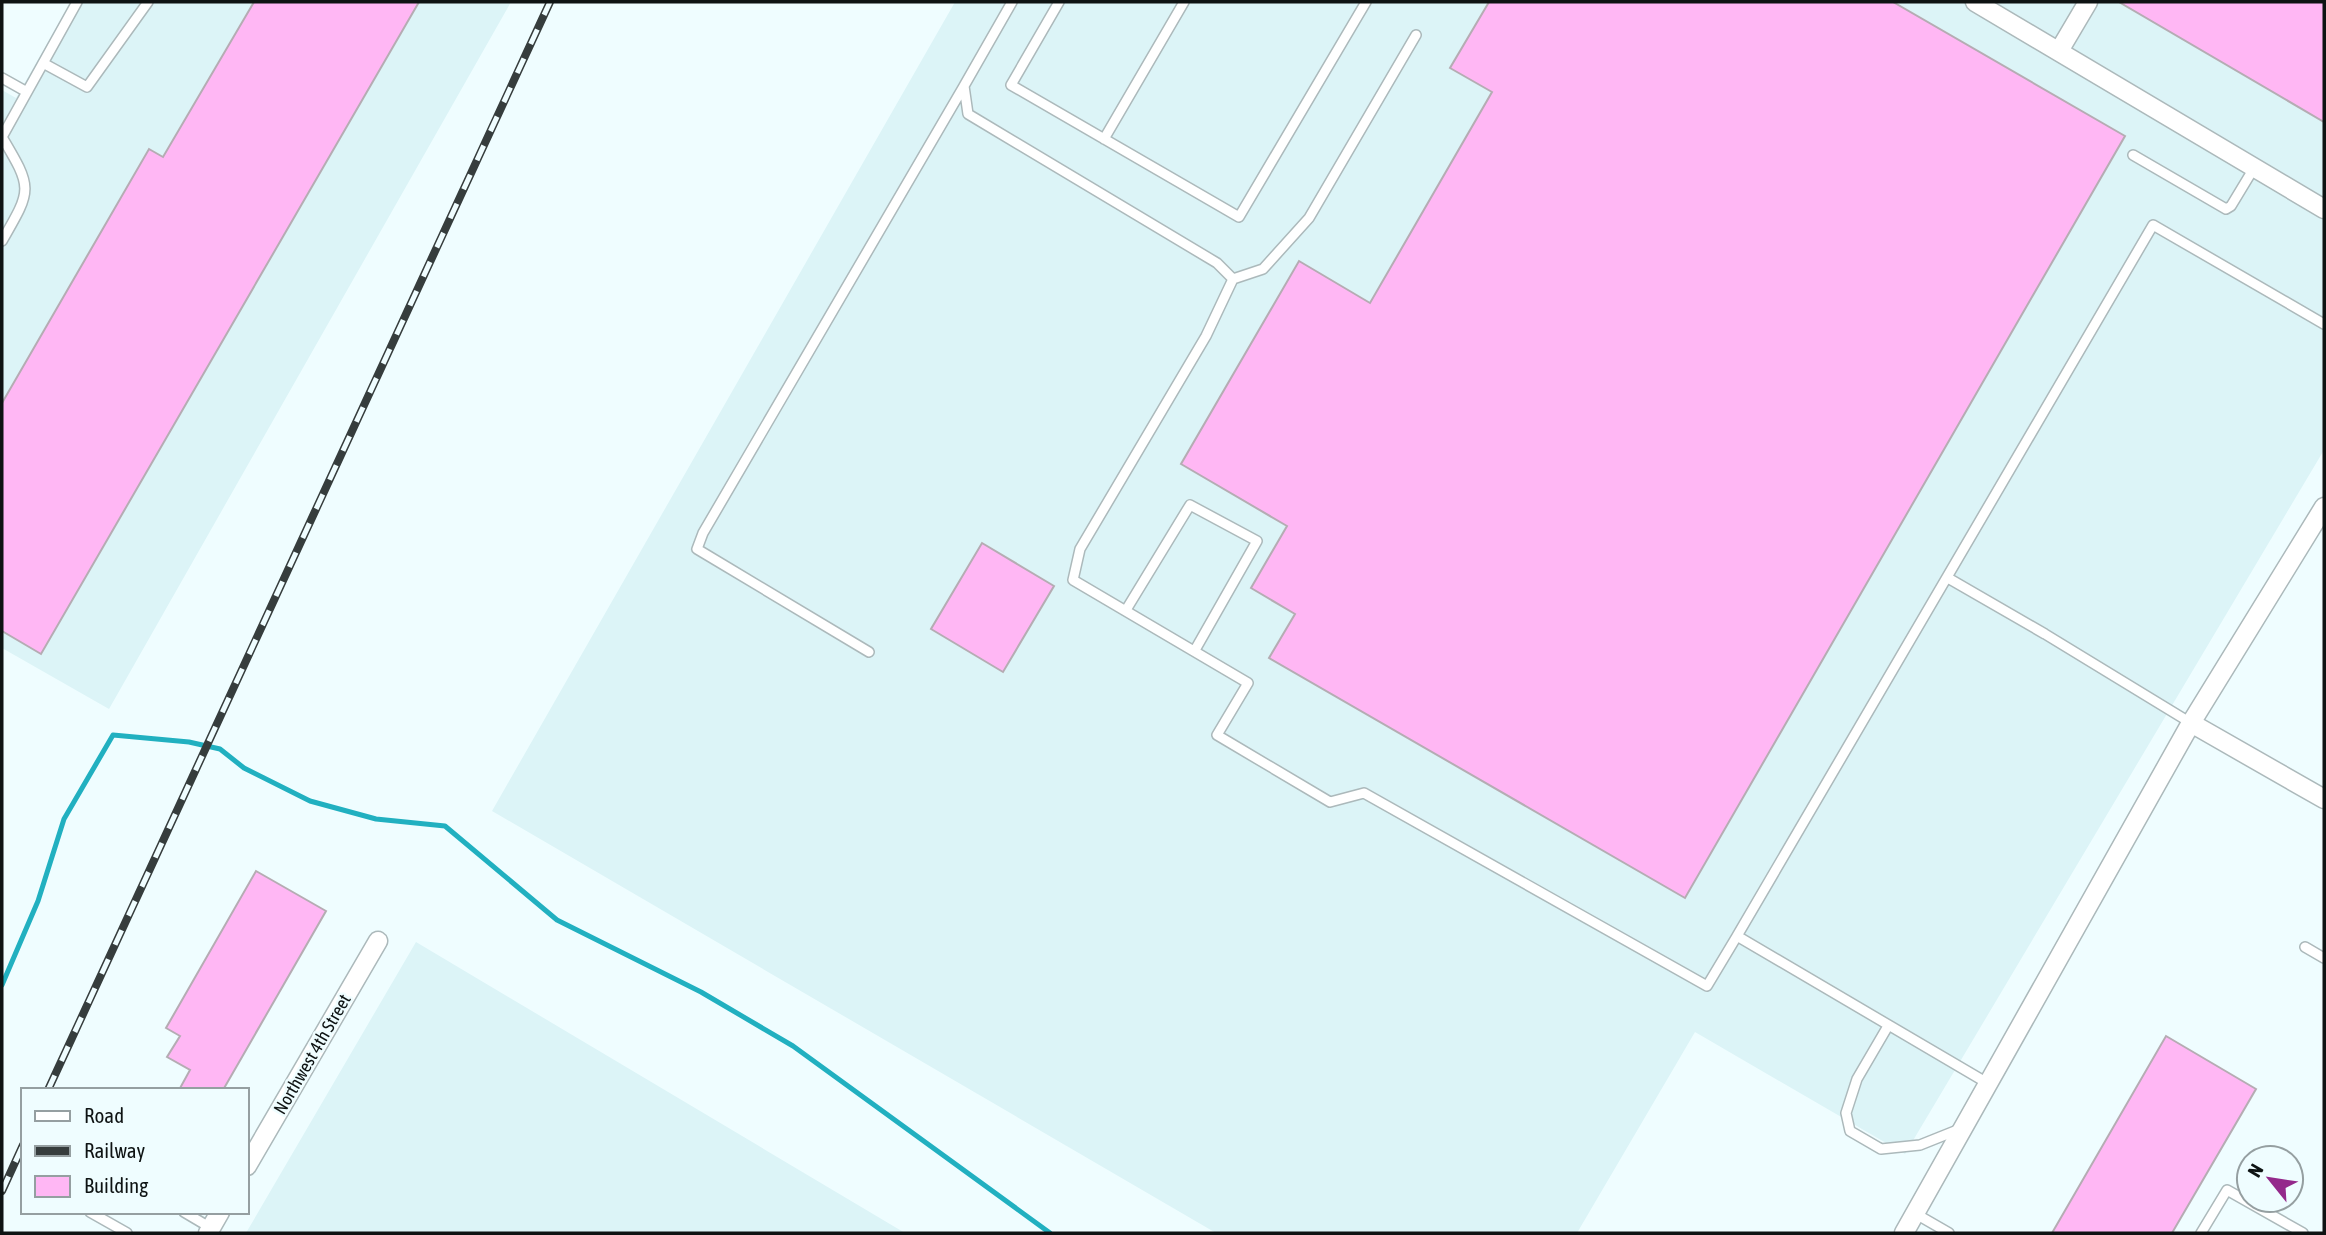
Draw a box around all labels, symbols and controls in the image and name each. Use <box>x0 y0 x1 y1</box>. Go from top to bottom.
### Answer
street label: Northwest 4th Street <box>269 990 355 1118</box>
legend <box>21 1088 248 1214</box>
text: Road <box>84 1103 124 1127</box>
text: Railway <box>84 1138 146 1162</box>
north arrow <box>2235 1144 2305 1214</box>
text: N <box>2243 1160 2268 1181</box>
text: Building <box>84 1173 148 1197</box>

